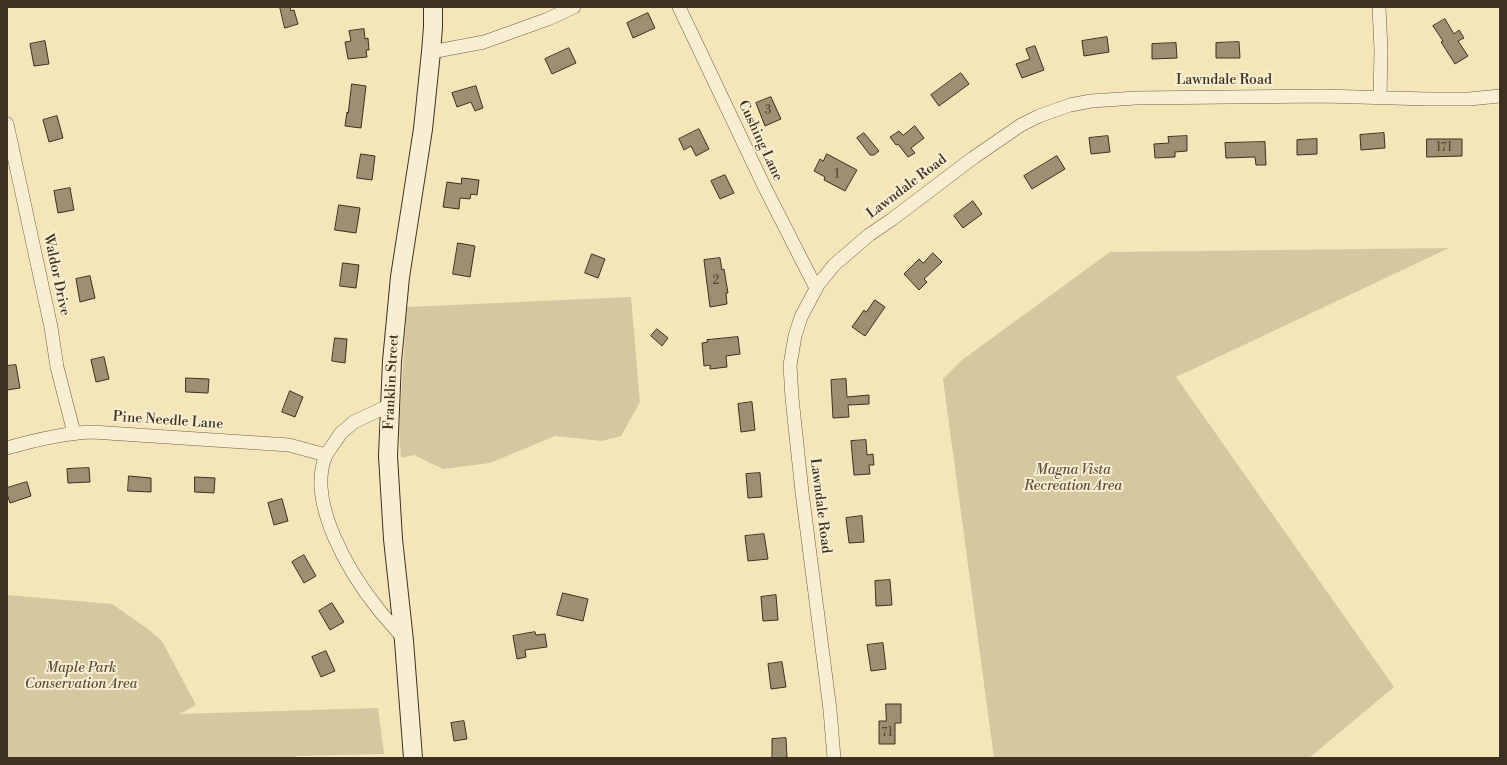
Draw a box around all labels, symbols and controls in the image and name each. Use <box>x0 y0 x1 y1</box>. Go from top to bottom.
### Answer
street label: Lawndale Road <box>1176 73 1272 89</box>
street label: Cushing Lane <box>734 98 786 184</box>
house number: 3 <box>765 104 771 118</box>
house number: 171 <box>1436 141 1452 155</box>
street label: Lawndale Road <box>864 151 950 223</box>
house number: 1 <box>834 168 840 182</box>
street label: Waldor Drive <box>39 232 73 318</box>
house number: 2 <box>713 274 719 288</box>
street label: Franklin Street <box>381 334 403 430</box>
street label: Pine Needle Lane <box>112 409 224 433</box>
street label: Lawndale Road <box>806 457 834 555</box>
park label: Magna Vista Recreation Area <box>1024 463 1122 496</box>
park label: Maple Park Conservation Area <box>25 661 137 694</box>
house number: 71 <box>881 726 893 740</box>

